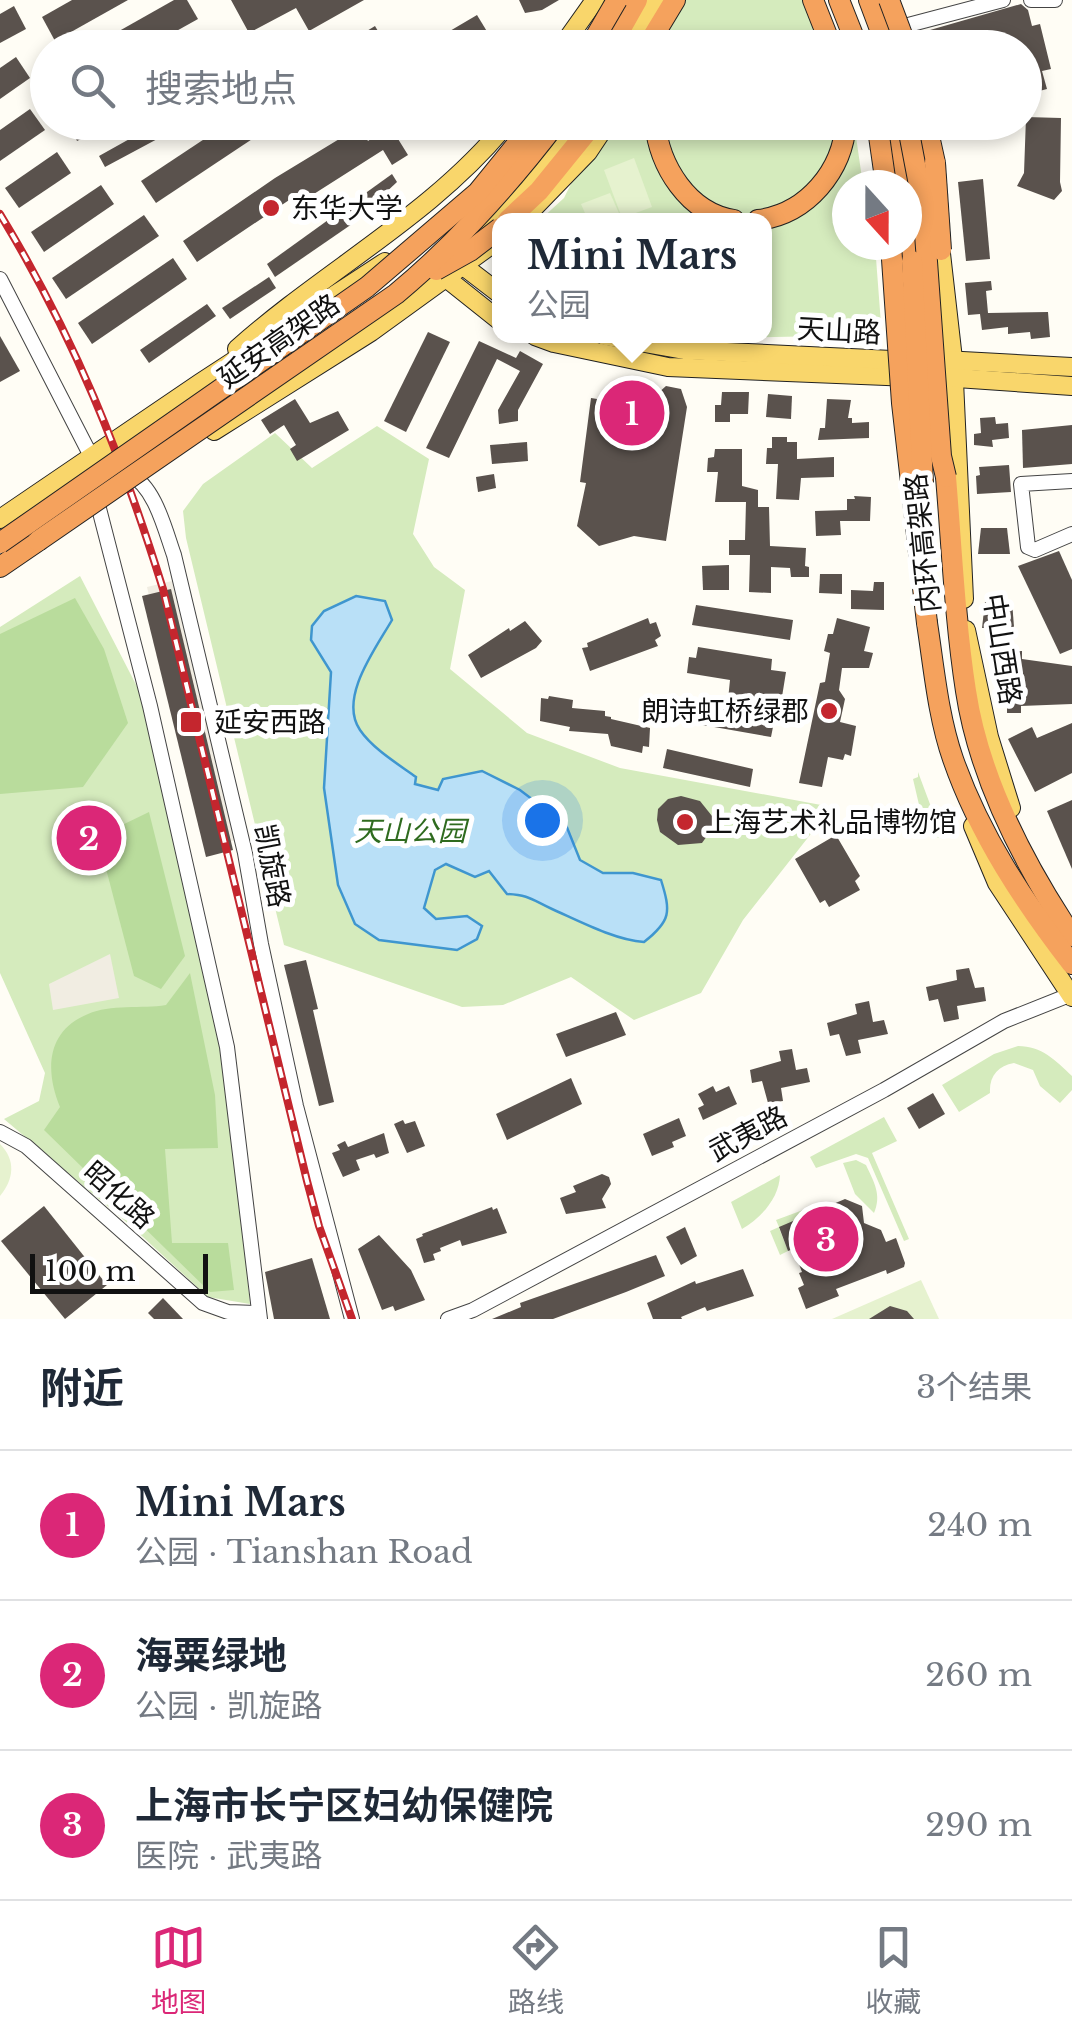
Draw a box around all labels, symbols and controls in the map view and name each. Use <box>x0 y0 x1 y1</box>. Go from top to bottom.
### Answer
search box <box>30 30 1042 140</box>
icon: search <box>65 58 120 113</box>
text: 搜索地点 <box>145 65 297 112</box>
north arrow <box>832 170 922 260</box>
place label: 东华大学 <box>291 191 403 226</box>
marker: 东华大学 <box>260 197 282 219</box>
popup <box>492 213 772 343</box>
text: Mini Mars <box>527 232 737 279</box>
text: 公园 <box>527 285 591 325</box>
street label: 延安高架路 <box>212 287 346 395</box>
street label: 天山路 <box>796 311 882 351</box>
pin: 1 <box>600 376 664 450</box>
street label: 内环高架路 <box>898 472 948 614</box>
street label: 中山西路 <box>976 591 1028 707</box>
place label: 朗诗虹桥绿郡 <box>641 694 809 729</box>
marker: 朗诗虹桥绿郡 <box>818 700 840 722</box>
place label: 延安西路 <box>214 705 326 740</box>
marker: 延安西路 <box>178 709 204 735</box>
your location <box>517 795 568 846</box>
pin: 2 <box>56 800 122 876</box>
place label: 上海艺术礼品博物馆 <box>705 805 957 840</box>
marker: 上海艺术礼品博物馆 <box>674 811 696 833</box>
park label: 天山公园 <box>354 814 470 849</box>
street label: 凯旋路 <box>247 821 297 911</box>
street label: 武夷路 <box>703 1099 793 1169</box>
street label: 昭化路 <box>76 1154 162 1236</box>
pin: 3 <box>794 1202 858 1276</box>
scale bar <box>30 1249 208 1294</box>
text: 100 m <box>45 1254 136 1289</box>
text: 附近 <box>40 1362 124 1414</box>
text: 3个结果 <box>916 1367 1032 1407</box>
text: Mini Mars <box>135 1479 346 1526</box>
text: 1 <box>66 1505 79 1545</box>
text: 240 m <box>927 1505 1032 1545</box>
text: 公园 · Tianshan Road <box>135 1532 473 1572</box>
text: 海粟绿地 <box>135 1632 287 1679</box>
text: 2 <box>62 1655 83 1695</box>
text: 260 m <box>925 1655 1032 1695</box>
text: 公园 · 凯旋路 <box>135 1686 323 1726</box>
text: 上海市长宁区妇幼保健院 <box>135 1782 553 1829</box>
text: 3 <box>62 1805 83 1845</box>
text: 290 m <box>925 1805 1032 1845</box>
text: 医院 · 武夷路 <box>135 1836 323 1876</box>
tab: 地图 <box>151 1920 207 2020</box>
tab: 路线 <box>508 1920 564 2020</box>
tab: 收藏 <box>865 1920 921 2020</box>

